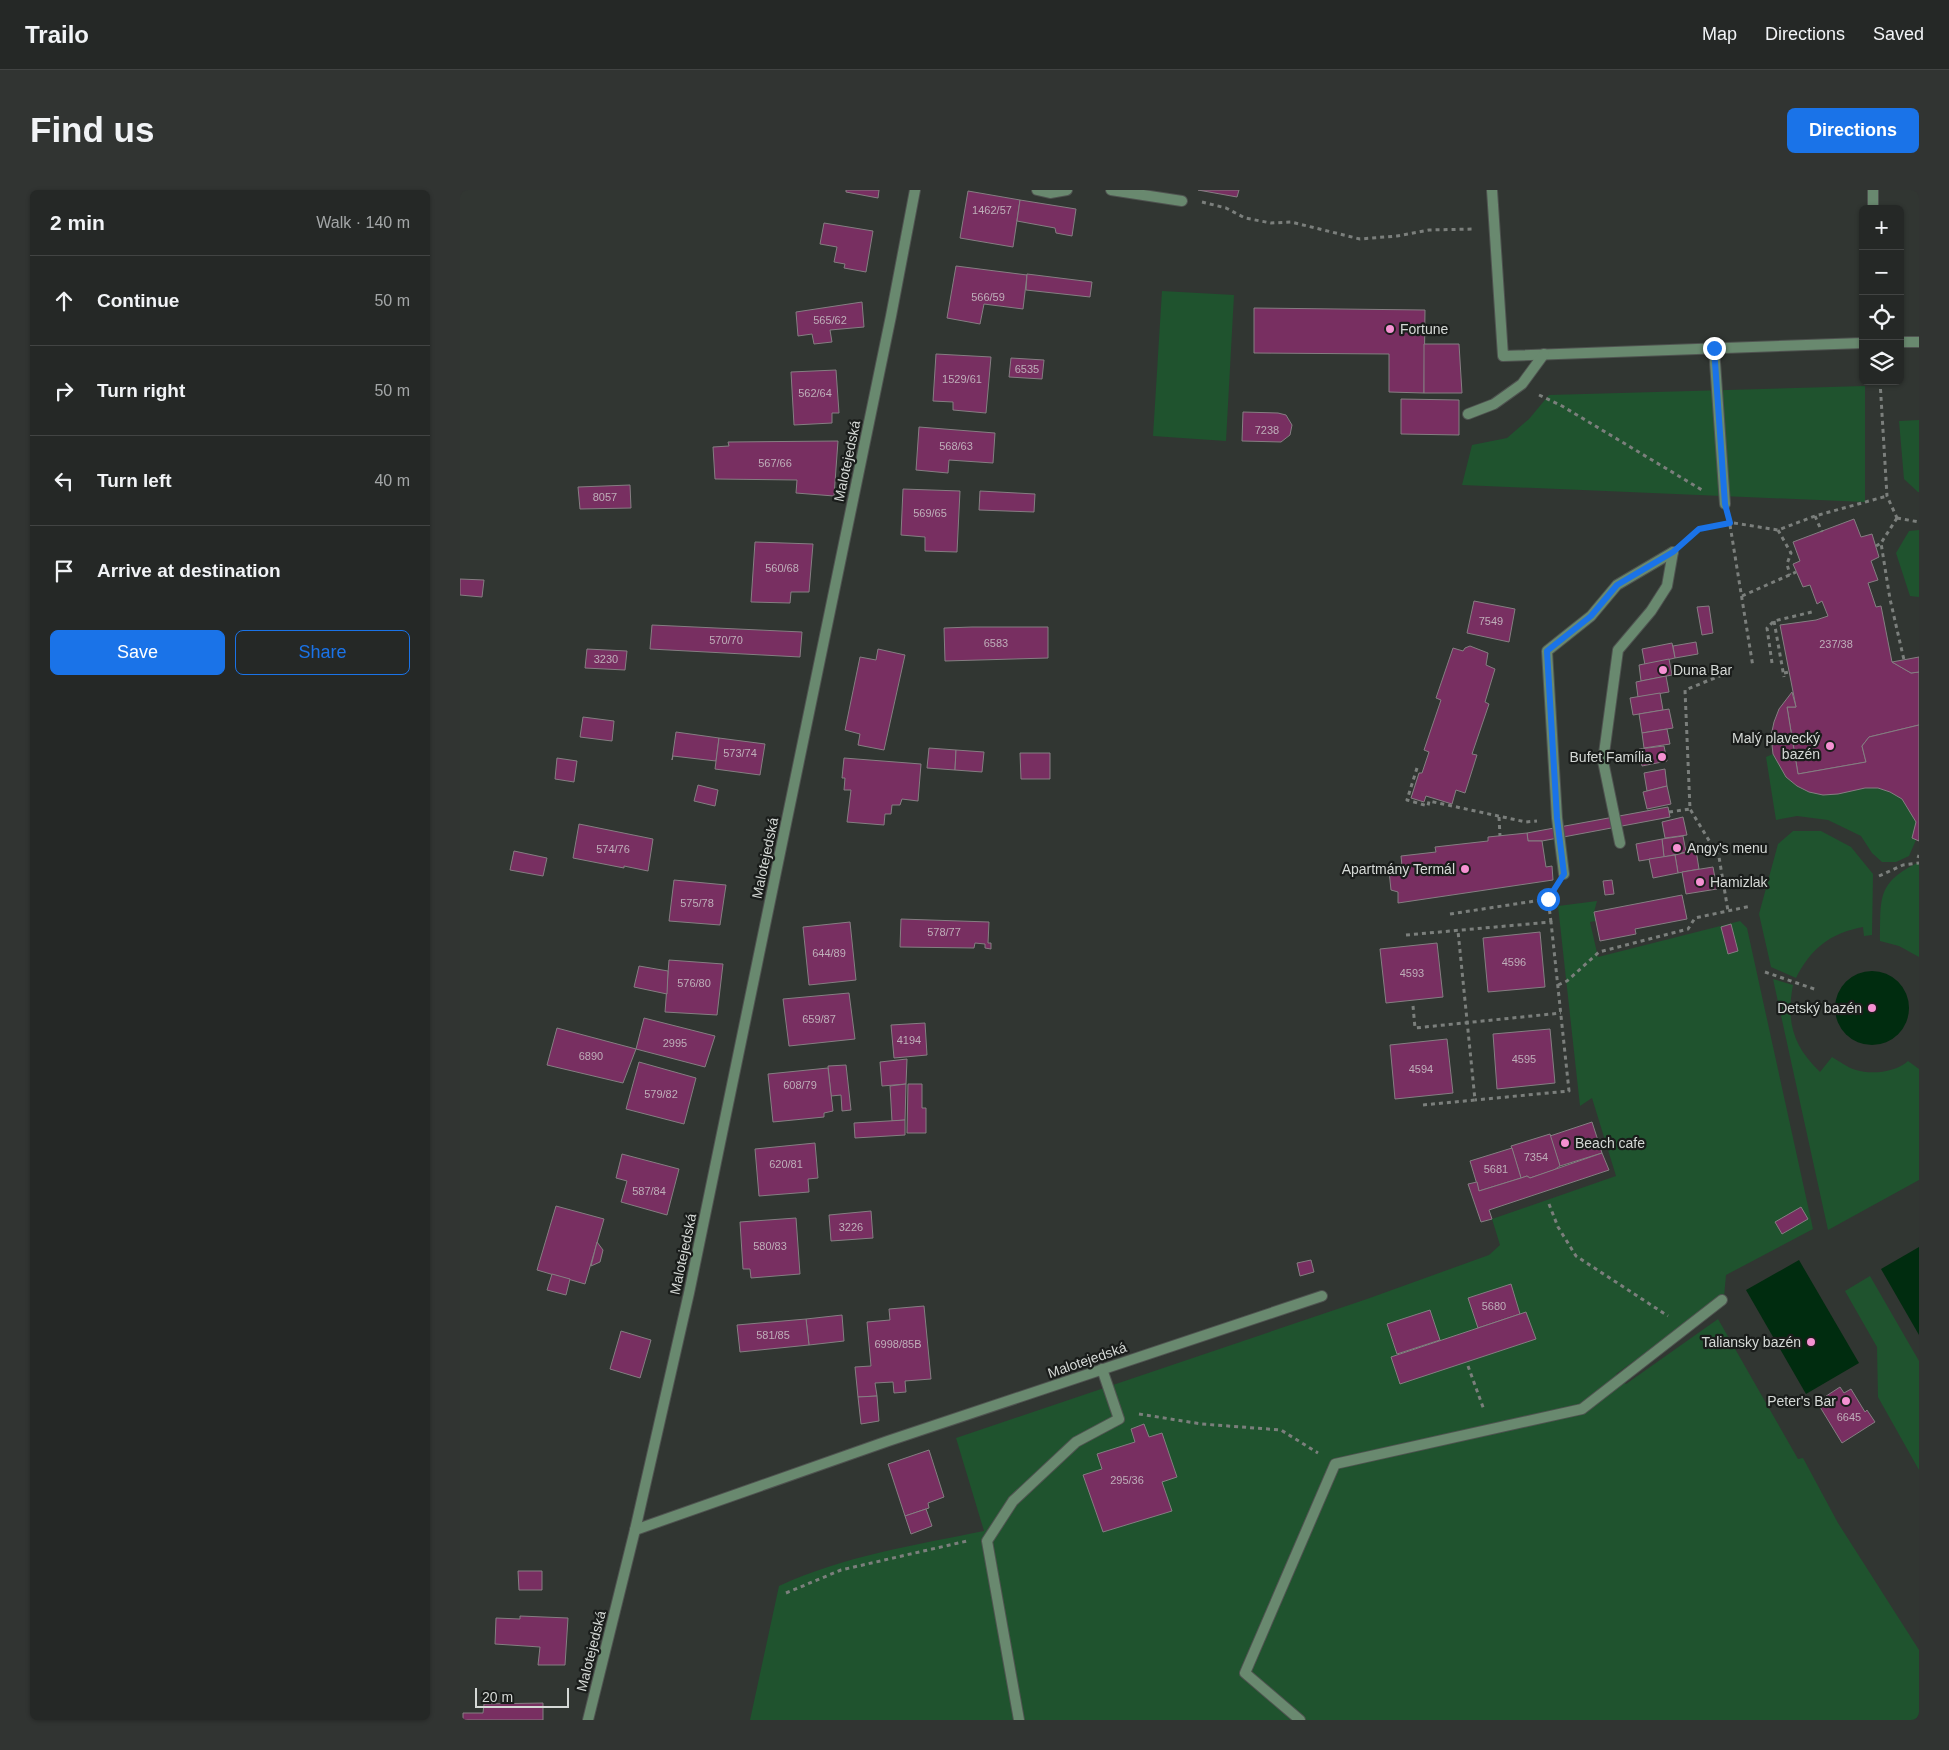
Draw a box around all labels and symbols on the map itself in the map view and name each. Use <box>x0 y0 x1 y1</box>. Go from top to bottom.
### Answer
house number: 1462/57 <box>972 204 1012 216</box>
house number: 566/59 <box>971 291 1005 303</box>
house number: 565/62 <box>813 314 847 326</box>
place label: Fortune <box>1400 321 1448 337</box>
marker: Fortune <box>1384 323 1396 335</box>
route end <box>1703 337 1726 360</box>
house number: 6535 <box>1015 363 1039 375</box>
house number: 1529/61 <box>942 373 982 385</box>
house number: 562/64 <box>798 387 832 399</box>
street label: Malotejedská <box>831 419 863 503</box>
house number: 7238 <box>1255 424 1279 436</box>
house number: 568/63 <box>939 440 973 452</box>
house number: 567/66 <box>758 457 792 469</box>
house number: 8057 <box>593 491 617 503</box>
house number: 569/65 <box>913 507 947 519</box>
house number: 560/68 <box>765 562 799 574</box>
house number: 7549 <box>1479 615 1503 627</box>
house number: 570/70 <box>709 634 743 646</box>
house number: 6583 <box>984 637 1008 649</box>
house number: 237/38 <box>1819 638 1853 650</box>
house number: 3230 <box>594 653 618 665</box>
place label: Duna Bar <box>1673 662 1732 678</box>
marker: Duna Bar <box>1657 664 1669 676</box>
place label: Malý plavecký bazén <box>1732 730 1820 762</box>
marker: Malý plavecký bazén <box>1824 740 1836 752</box>
house number: 573/74 <box>723 747 757 759</box>
place label: Bufet Família <box>1570 749 1652 765</box>
marker: Bufet Família <box>1656 751 1668 763</box>
street label: Malotejedská <box>749 816 781 900</box>
place label: Angy's menu <box>1687 840 1768 856</box>
marker: Angy's menu <box>1671 842 1683 854</box>
house number: 574/76 <box>596 843 630 855</box>
place label: Apartmány Termál <box>1342 861 1455 877</box>
marker: Apartmány Termál <box>1459 863 1471 875</box>
place label: Hamizlak <box>1710 874 1769 890</box>
marker: Hamizlak <box>1694 876 1706 888</box>
route start <box>1537 888 1560 911</box>
house number: 575/78 <box>680 897 714 909</box>
house number: 578/77 <box>927 926 961 938</box>
house number: 644/89 <box>812 947 846 959</box>
house number: 4596 <box>1502 956 1526 968</box>
house number: 4593 <box>1400 967 1424 979</box>
house number: 576/80 <box>677 977 711 989</box>
place label: Detský bazén <box>1777 1000 1862 1016</box>
marker: Detský bazén <box>1866 1002 1878 1014</box>
house number: 659/87 <box>802 1013 836 1025</box>
house number: 4194 <box>897 1034 921 1046</box>
house number: 2995 <box>663 1037 687 1049</box>
house number: 6890 <box>579 1050 603 1062</box>
house number: 4595 <box>1512 1053 1536 1065</box>
house number: 4594 <box>1409 1063 1433 1075</box>
house number: 608/79 <box>783 1079 817 1091</box>
house number: 579/82 <box>644 1088 678 1100</box>
place label: Beach cafe <box>1575 1135 1645 1151</box>
marker: Beach cafe <box>1559 1137 1571 1149</box>
house number: 7354 <box>1524 1151 1548 1163</box>
house number: 620/81 <box>769 1158 803 1170</box>
house number: 5681 <box>1484 1163 1508 1175</box>
house number: 587/84 <box>632 1185 666 1197</box>
street label: Malotejedská <box>667 1212 699 1296</box>
house number: 3226 <box>839 1221 863 1233</box>
house number: 580/83 <box>753 1240 787 1252</box>
house number: 5680 <box>1482 1300 1506 1312</box>
house number: 581/85 <box>756 1329 790 1341</box>
place label: Taliansky bazén <box>1701 1334 1801 1350</box>
marker: Taliansky bazén <box>1805 1336 1817 1348</box>
house number: 6998/85B <box>874 1338 922 1350</box>
street label: Malotejedská <box>1045 1339 1129 1381</box>
place label: Peter's Bar <box>1767 1393 1836 1409</box>
marker: Peter's Bar <box>1840 1395 1852 1407</box>
house number: 6645 <box>1837 1411 1861 1423</box>
house number: 295/36 <box>1110 1474 1144 1486</box>
street label: Malotejedská <box>573 1609 609 1693</box>
scale bar <box>475 1685 569 1708</box>

